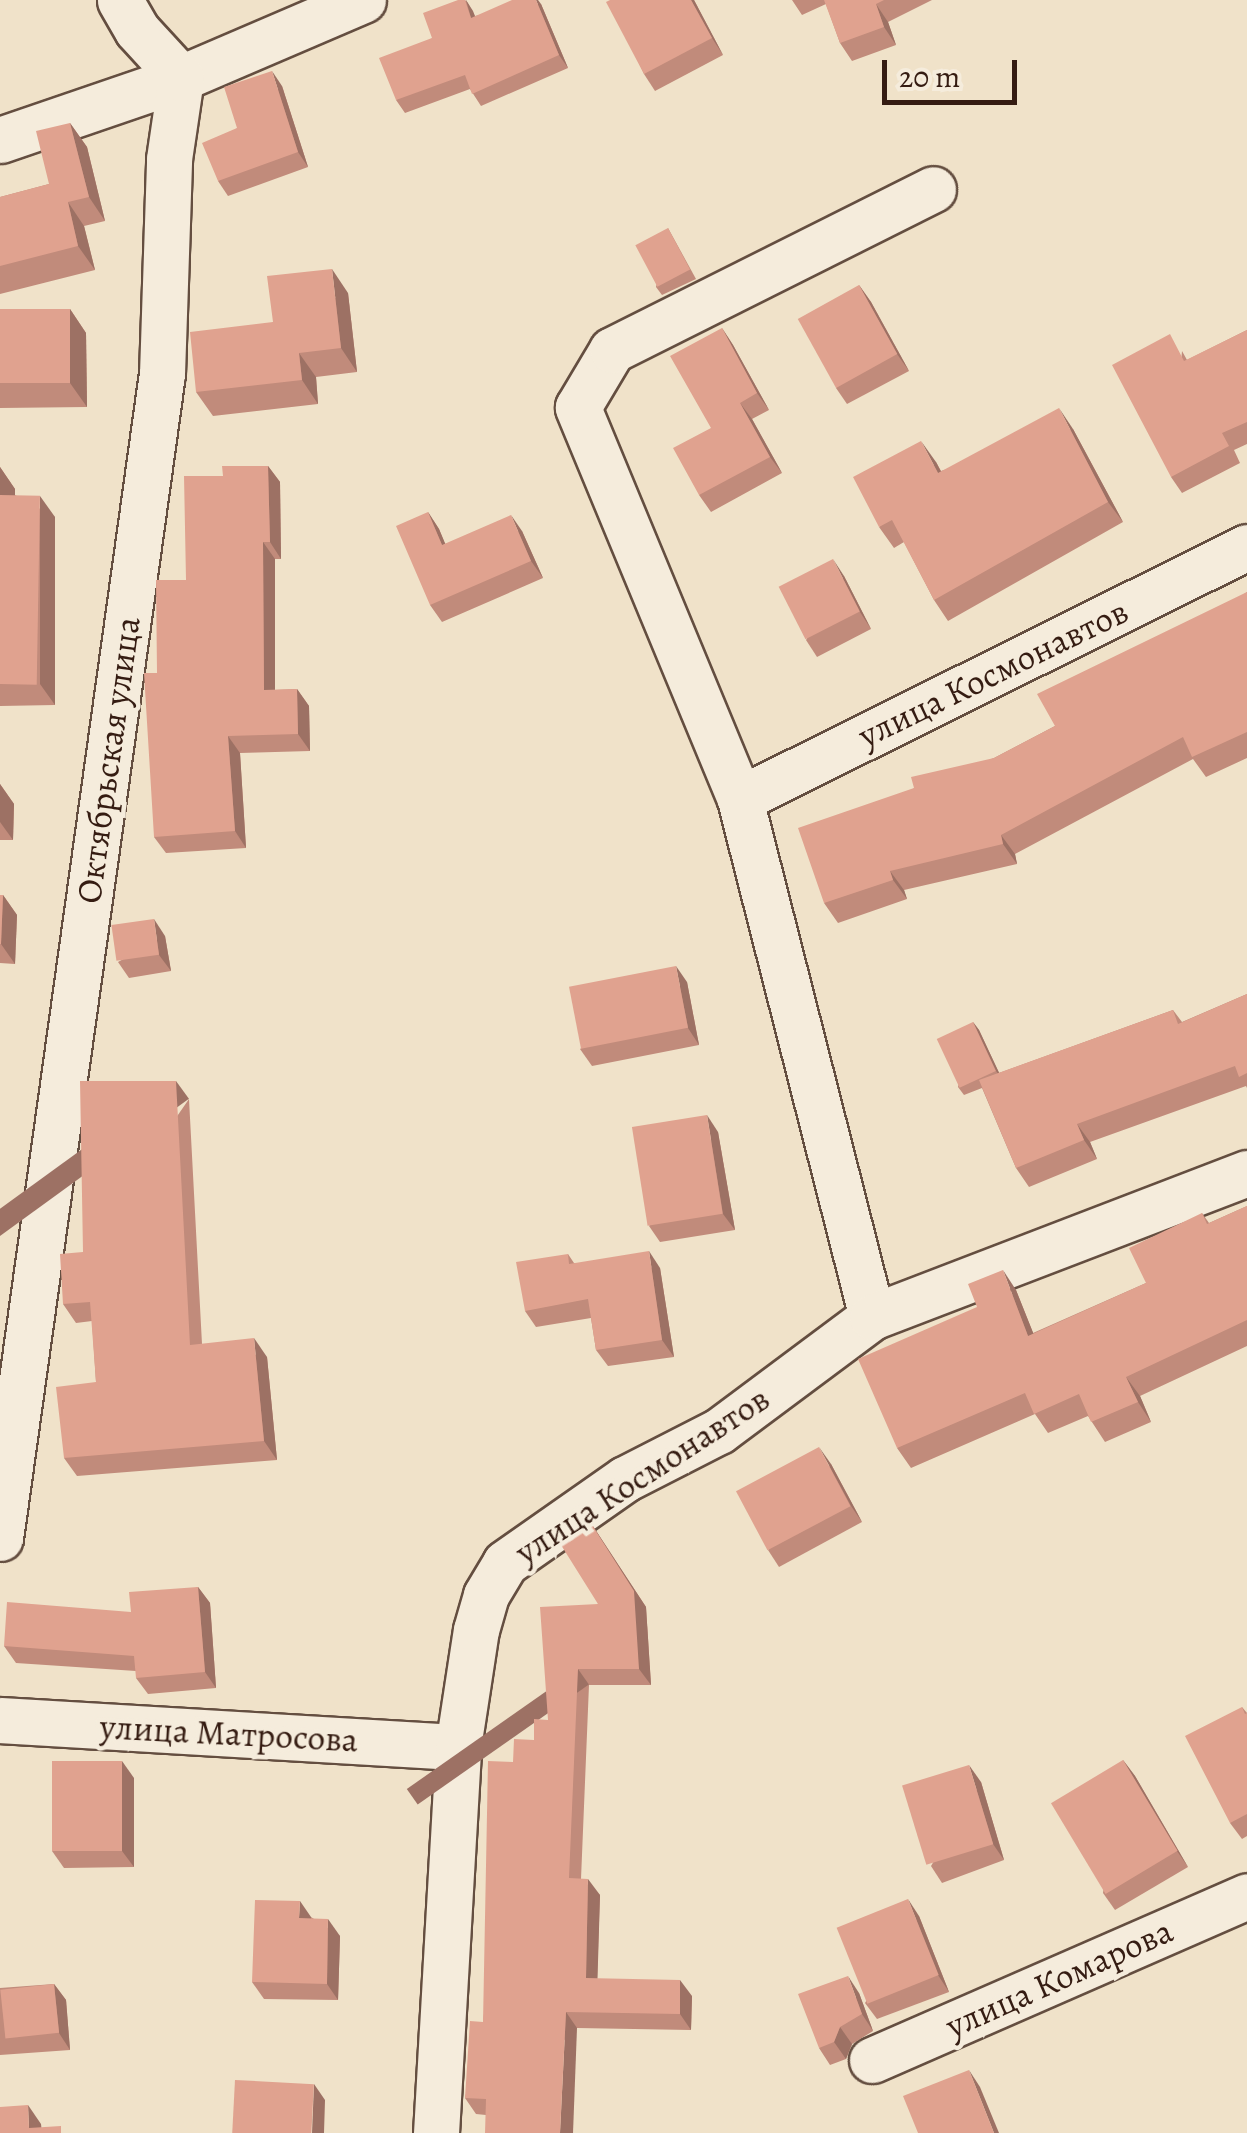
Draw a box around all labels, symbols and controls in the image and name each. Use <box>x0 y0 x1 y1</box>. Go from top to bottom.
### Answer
scale bar <box>887 40 1022 102</box>
text: 20 m <box>899 57 960 97</box>
street label: улица Космонавтов <box>851 590 1135 756</box>
street label: Октябрьская улица <box>67 614 149 906</box>
street label: улица Космонавтов <box>507 1377 777 1573</box>
street label: улица Матросова <box>99 1705 359 1761</box>
street label: улица Комарова <box>939 1909 1179 2047</box>

